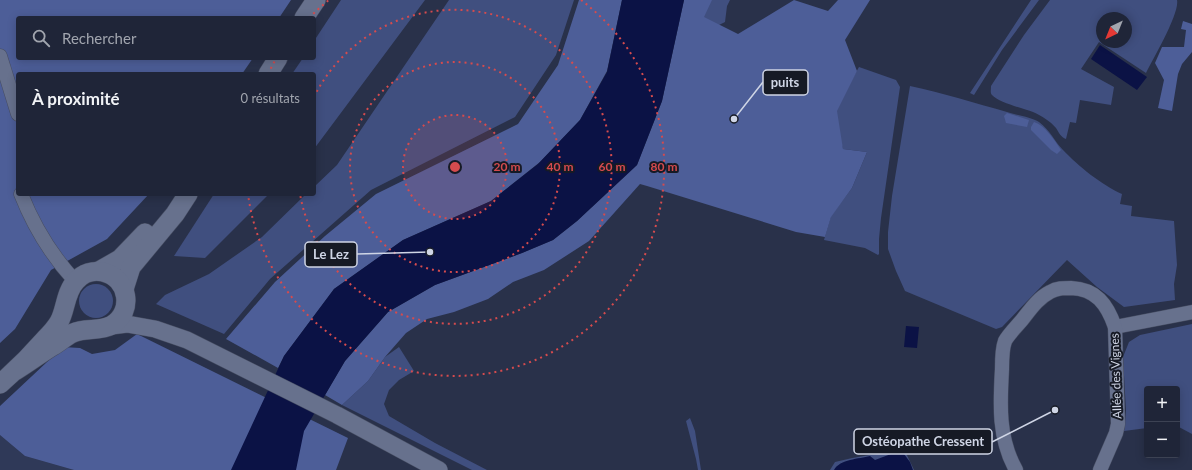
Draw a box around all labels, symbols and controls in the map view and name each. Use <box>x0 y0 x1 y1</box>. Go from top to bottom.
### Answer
north arrow <box>1096 12 1132 48</box>
search box <box>16 16 316 60</box>
icon: search <box>30 27 52 49</box>
text: Rechercher <box>62 29 136 47</box>
callout: puits <box>763 70 808 95</box>
text: puits <box>771 74 800 90</box>
text: À proximité <box>32 88 120 109</box>
text: 0 résultats <box>241 90 300 106</box>
text: 20 m <box>494 159 520 174</box>
text: 40 m <box>547 159 573 174</box>
text: 60 m <box>599 159 625 174</box>
text: 80 m <box>651 159 677 174</box>
centre of rings <box>448 160 462 174</box>
callout: Le Lez <box>305 242 357 267</box>
text: Le Lez <box>313 246 349 262</box>
street label: Allée des Vignes <box>1107 333 1124 419</box>
map controls <box>1144 386 1180 458</box>
button: + <box>1144 386 1180 422</box>
button: − <box>1144 422 1180 458</box>
callout: Ostéopathe Cressent <box>854 429 992 454</box>
text: Ostéopathe Cressent <box>862 433 984 449</box>

